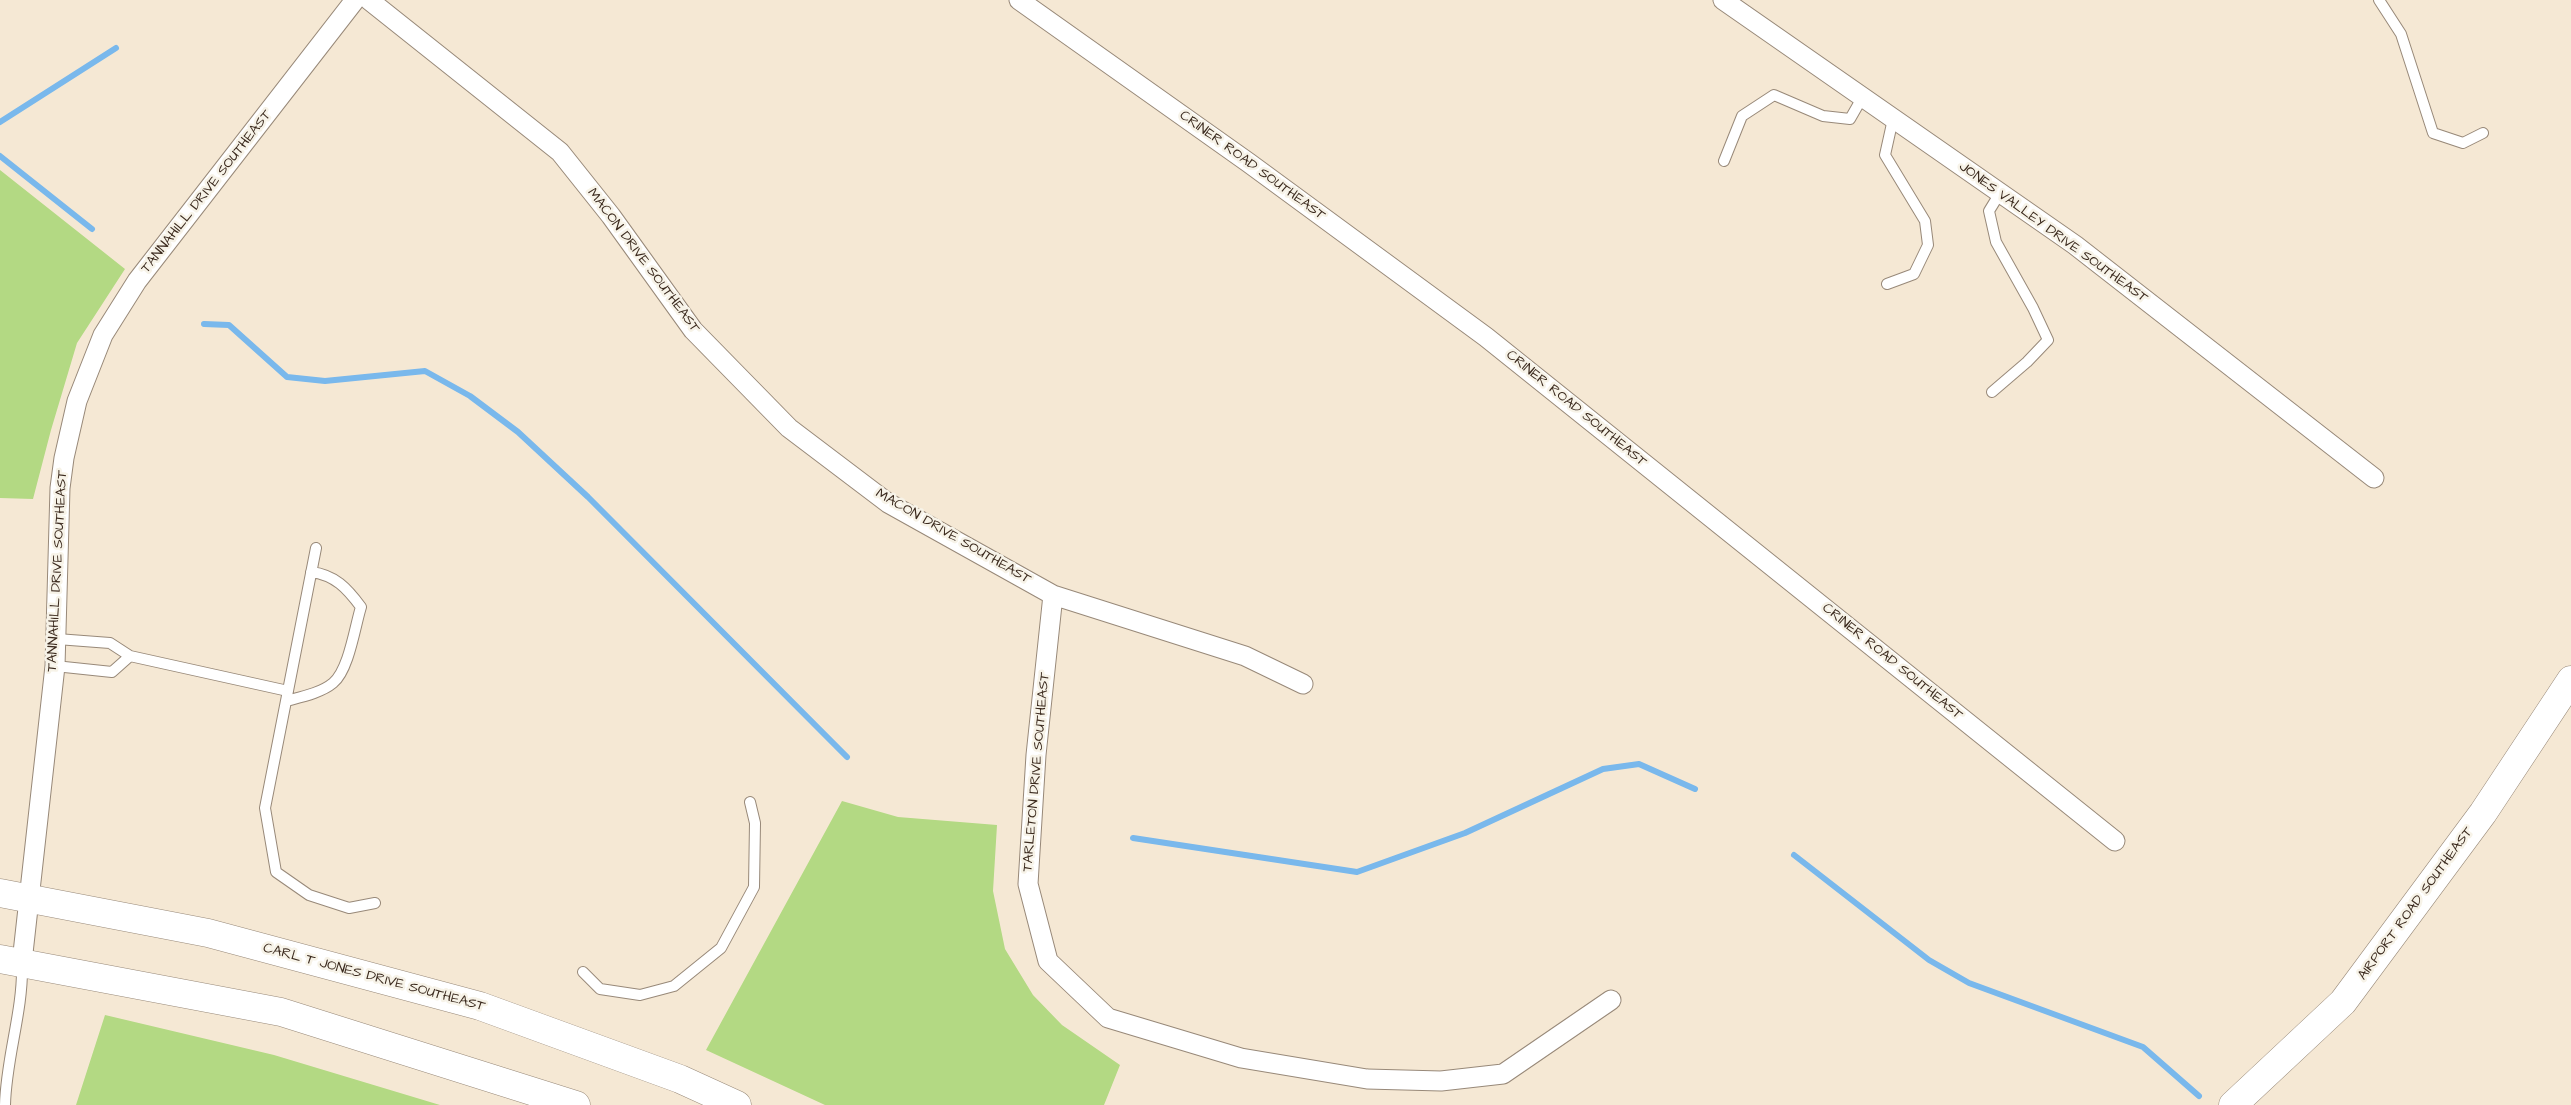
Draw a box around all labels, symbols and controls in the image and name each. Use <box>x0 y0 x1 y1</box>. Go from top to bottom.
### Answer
street label: TANNAHILL DRIVE SOUTHEAST <box>138 107 276 277</box>
street label: CRINER ROAD SOUTHEAST <box>1176 107 1328 225</box>
street label: JONES VALLEY DRIVE SOUTHEAST <box>1955 159 2151 307</box>
street label: MACON DRIVE SOUTHEAST <box>583 185 703 337</box>
street label: CRINER ROAD SOUTHEAST <box>1502 347 1650 471</box>
street label: TANNAHILL DRIVE SOUTHEAST <box>44 470 72 672</box>
street label: MACON DRIVE SOUTHEAST <box>872 486 1034 588</box>
street label: CRINER ROAD SOUTHEAST <box>1818 600 1966 724</box>
street label: TARLETON DRIVE SOUTHEAST <box>1020 671 1054 873</box>
street label: AIRPORT ROAD SOUTHEAST <box>2355 824 2477 984</box>
street label: CARL T JONES DRIVE SOUTHEAST <box>261 940 487 1016</box>

